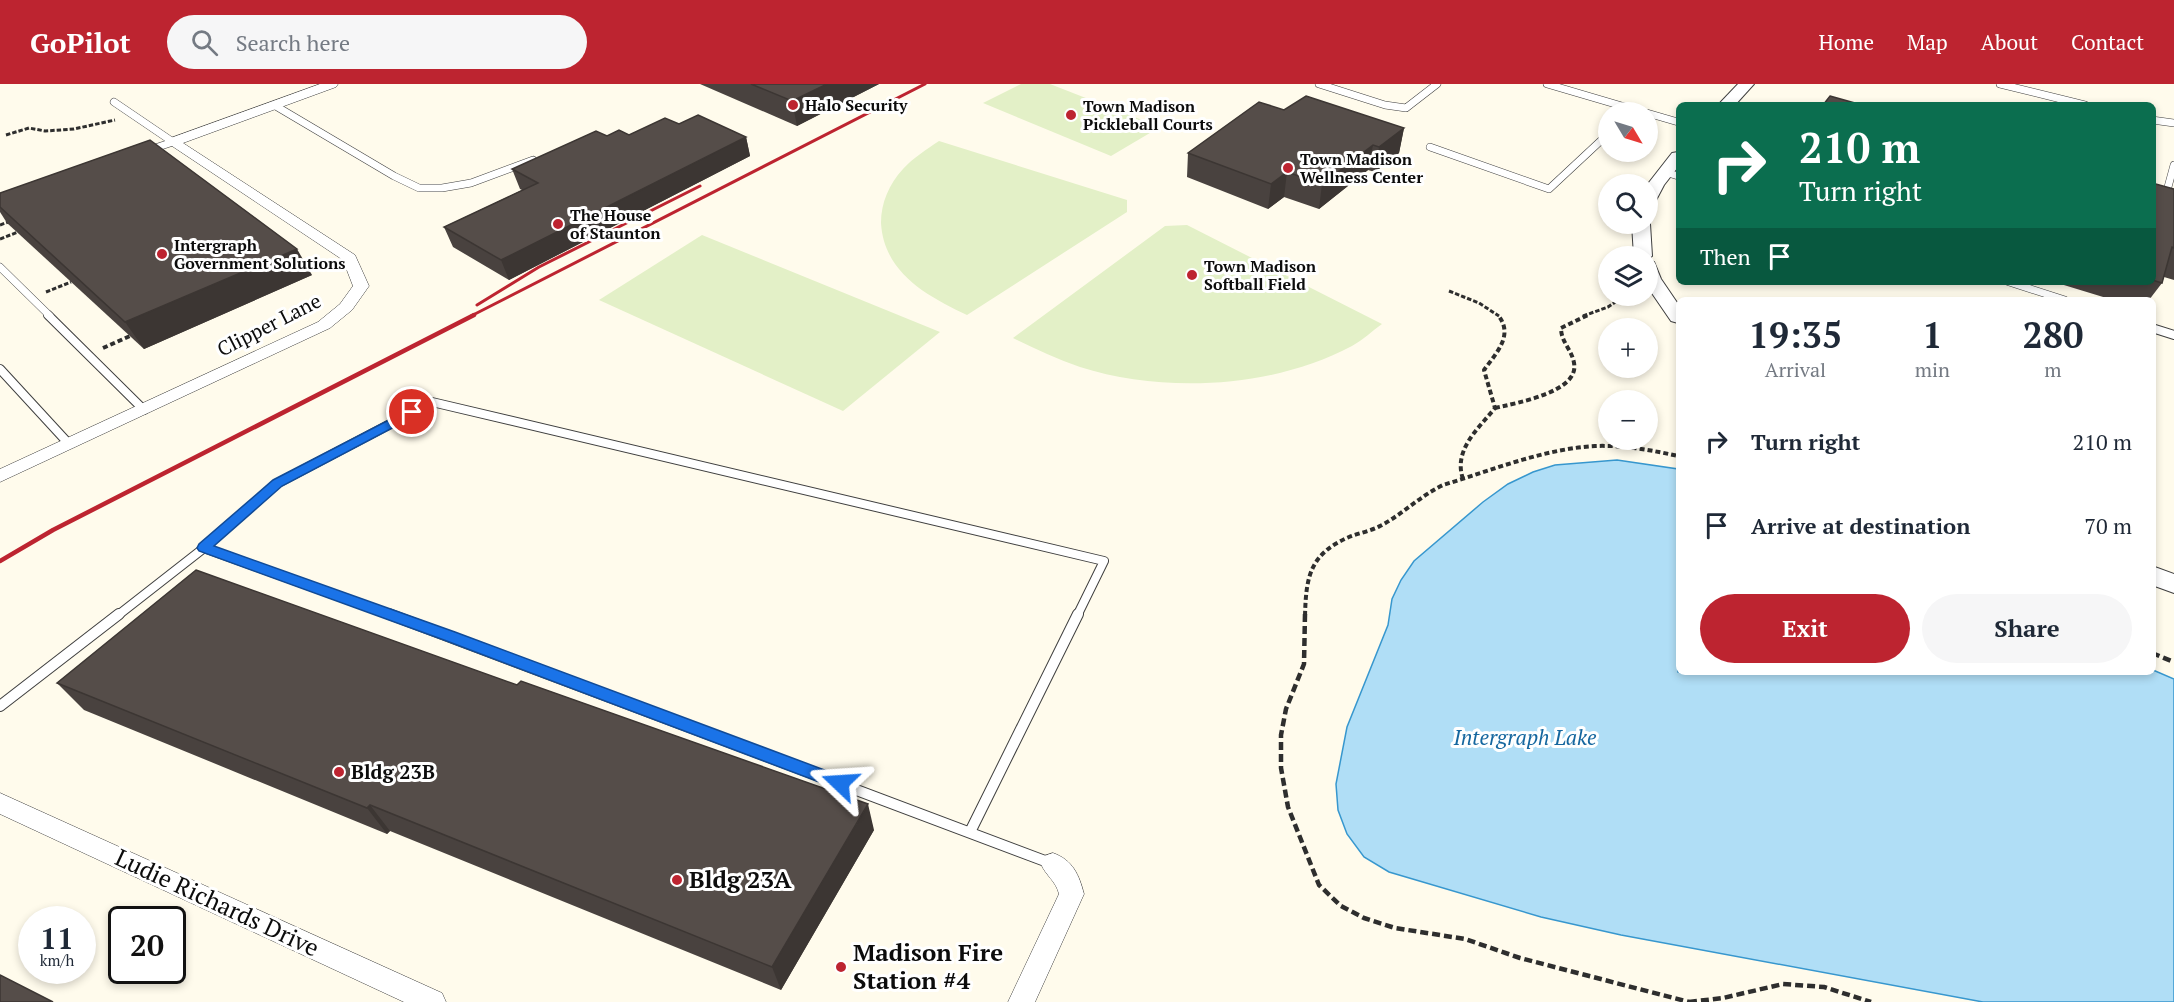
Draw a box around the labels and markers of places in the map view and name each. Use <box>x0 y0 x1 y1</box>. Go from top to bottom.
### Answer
place label: Halo Security <box>805 94 908 116</box>
place label: Town Madison Pickleball Courts <box>1083 95 1213 135</box>
marker: Halo Security <box>786 98 800 112</box>
marker: Town Madison Pickleball Courts <box>1064 108 1078 122</box>
place label: Town Madison Wellness Center <box>1300 148 1423 188</box>
marker: Town Madison Wellness Center <box>1281 161 1295 175</box>
place label: The House of Staunton <box>570 204 661 244</box>
marker: The House of Staunton <box>551 217 565 231</box>
place label: Intergraph Government Solutions <box>174 234 346 274</box>
marker: Intergraph Government Solutions <box>155 247 169 261</box>
place label: Town Madison Softball Field <box>1204 255 1317 295</box>
marker: Town Madison Softball Field <box>1185 268 1199 282</box>
pin <box>386 386 437 437</box>
place label: Bldg 23B <box>351 758 435 785</box>
marker: Bldg 23B <box>332 765 346 779</box>
place label: Bldg 23A <box>689 863 792 895</box>
marker: Bldg 23A <box>670 873 684 887</box>
place label: Madison Fire Station #4 <box>853 936 1003 996</box>
marker: Madison Fire Station #4 <box>834 960 848 974</box>

